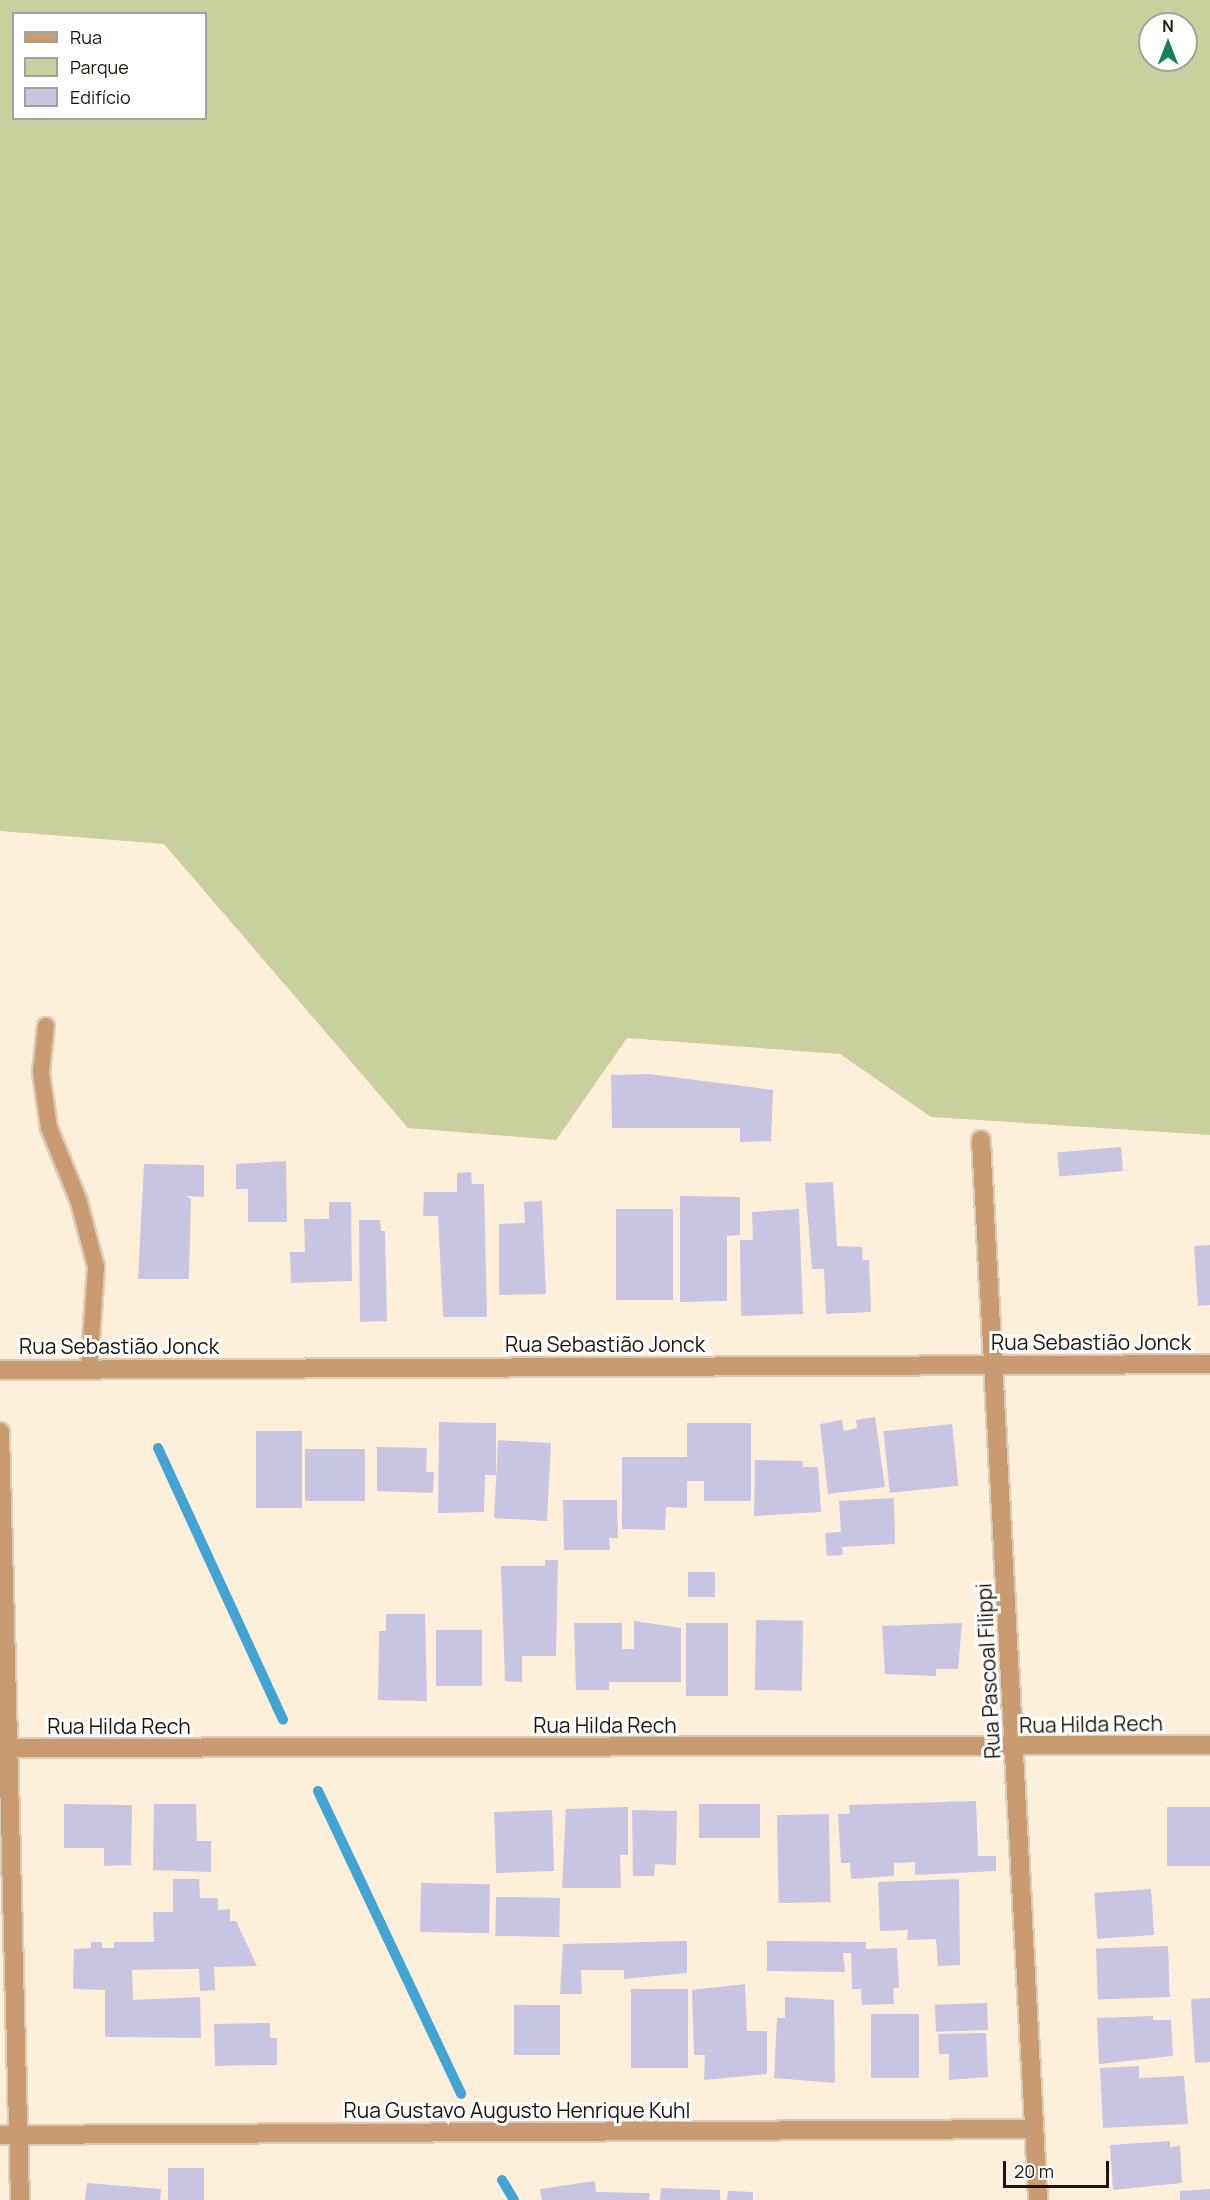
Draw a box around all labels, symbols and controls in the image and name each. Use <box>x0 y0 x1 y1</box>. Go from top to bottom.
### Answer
legend <box>12 12 207 120</box>
north arrow <box>1138 12 1198 72</box>
text: N <box>1162 15 1174 37</box>
text: Rua <box>70 25 102 49</box>
text: Parque <box>70 55 129 79</box>
text: Edifício <box>70 85 131 109</box>
street label: Rua Sebastião Jonck <box>991 1329 1191 1355</box>
street label: Rua Sebastião Jonck <box>505 1331 705 1357</box>
street label: Rua Sebastião Jonck <box>19 1333 219 1359</box>
street label: Rua Pascoal Filippi <box>971 1582 1005 1760</box>
street label: Rua Hilda Rech <box>1019 1710 1163 1738</box>
street label: Rua Hilda Rech <box>533 1712 677 1738</box>
street label: Rua Hilda Rech <box>47 1713 191 1739</box>
street label: Rua Gustavo Augusto Henrique Kuhl <box>344 2097 690 2123</box>
scale bar <box>1006 2149 1112 2187</box>
text: 20 m <box>1014 2159 1054 2183</box>

